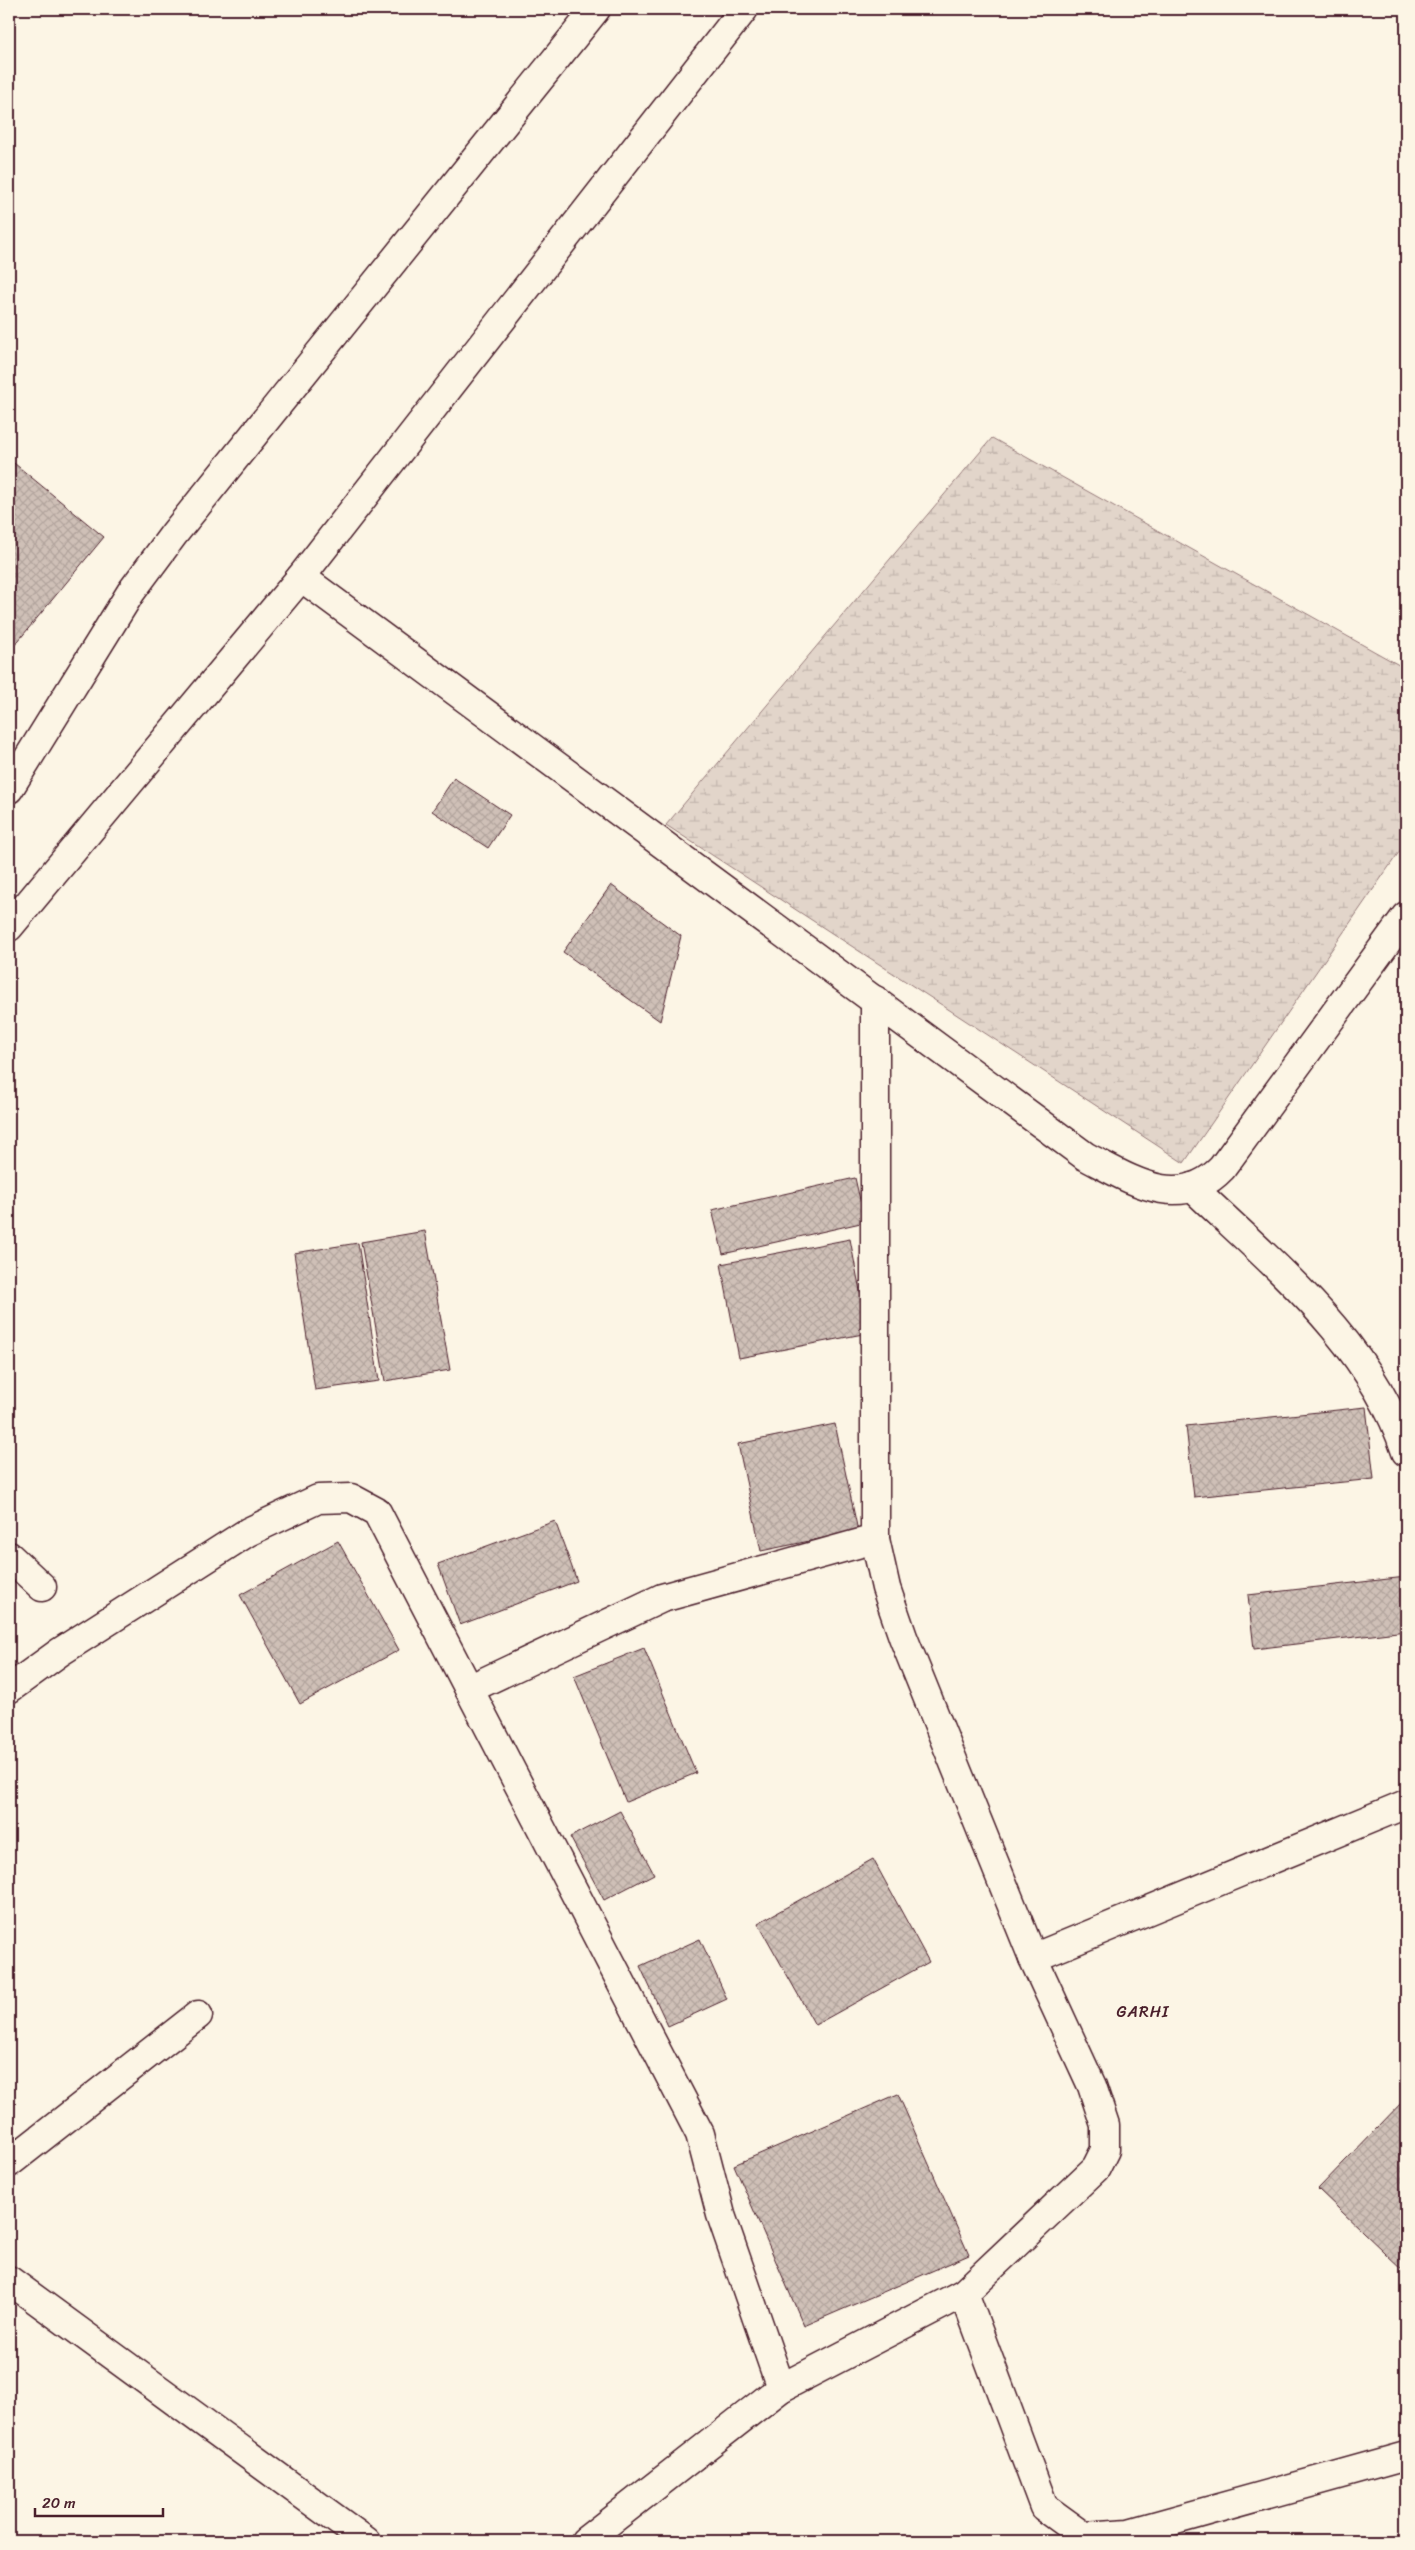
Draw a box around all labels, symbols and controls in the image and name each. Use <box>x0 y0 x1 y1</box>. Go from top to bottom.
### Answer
district label: GARHI <box>1117 1997 1170 2026</box>
scale bar <box>35 2485 162 2517</box>
text: 20 m <box>42 2490 76 2516</box>

